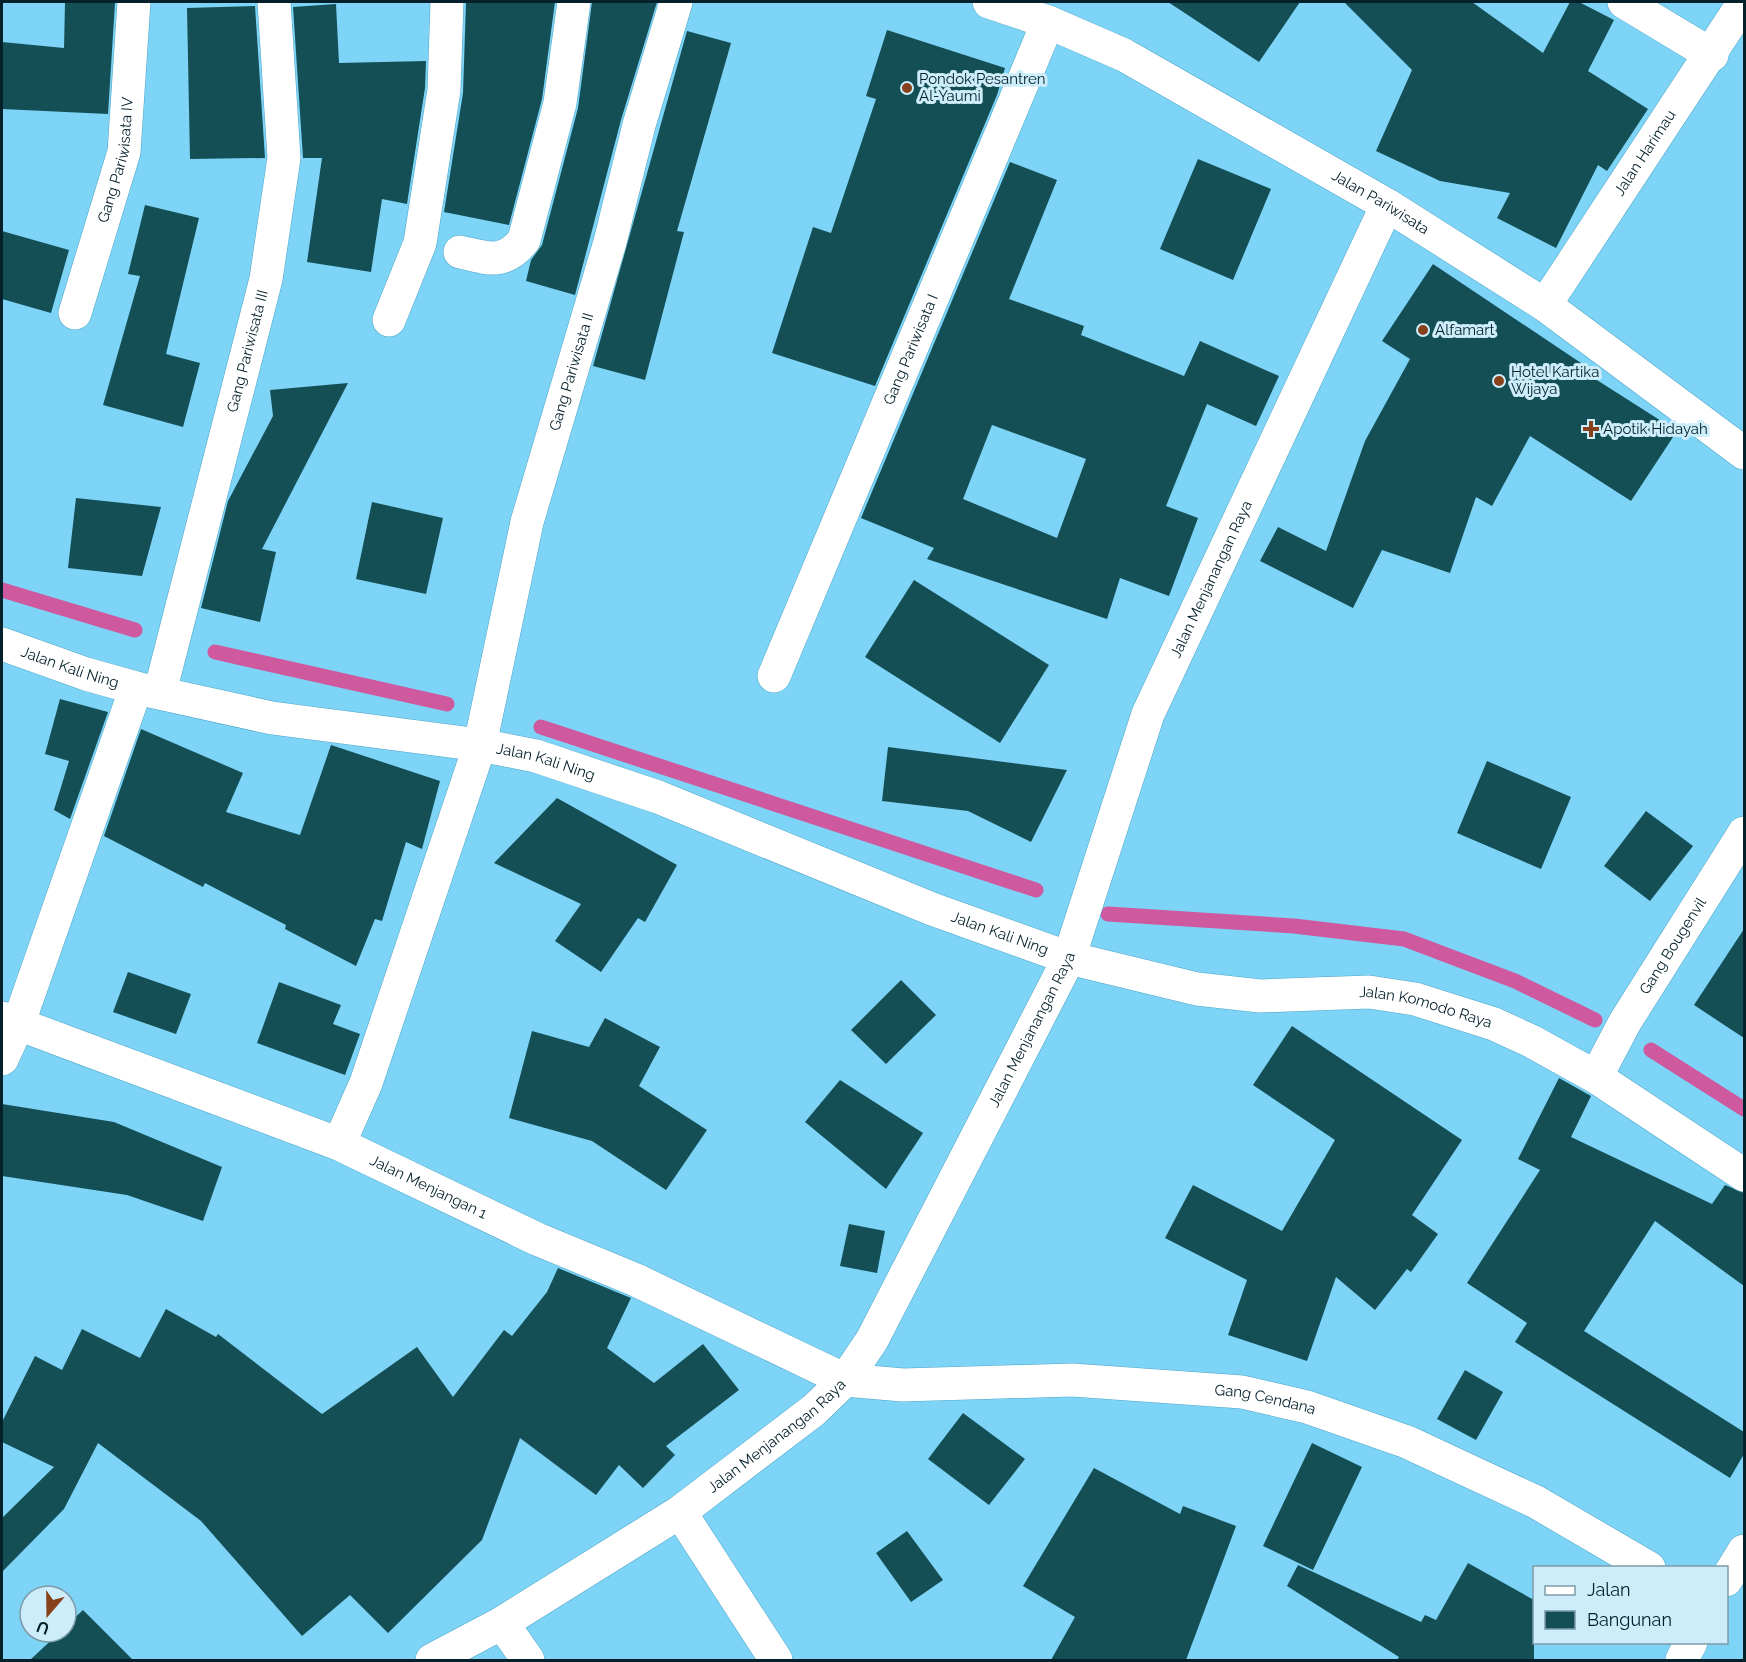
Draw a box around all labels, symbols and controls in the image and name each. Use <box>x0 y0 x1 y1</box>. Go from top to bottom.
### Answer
place label: Pondok Pesantren Al-Yaumi <box>919 70 1046 105</box>
marker: Pondok Pesantren Al-Yaumi <box>900 81 914 95</box>
street label: Gang Pariwisata IV <box>94 97 137 225</box>
street label: Jalan Harimau <box>1610 107 1680 199</box>
street label: Jalan Pariwisata <box>1329 166 1433 238</box>
street label: Gang Pariwisata III <box>223 288 272 414</box>
street label: Gang Pariwisata I <box>880 291 942 408</box>
street label: Gang Pariwisata II <box>546 311 598 433</box>
place label: Alfamart <box>1435 321 1495 339</box>
marker: Alfamart <box>1416 323 1430 337</box>
place label: Hotel Kartika Wijaya <box>1511 363 1599 398</box>
marker: Hotel Kartika Wijaya <box>1492 374 1506 388</box>
place label: Apotik Hidayah <box>1603 420 1708 438</box>
marker: Apotik Hidayah <box>1584 422 1598 436</box>
street label: Jalan Menjanangan Raya <box>1167 498 1256 661</box>
street label: Jalan Kali Ning <box>19 643 121 692</box>
street label: Jalan Kali Ning <box>495 739 597 784</box>
street label: Gang Bougenvil <box>1636 894 1710 998</box>
street label: Jalan Kali Ning <box>949 908 1051 959</box>
street label: Jalan Menjanangan Raya <box>985 950 1079 1110</box>
street label: Jalan Komodo Raya <box>1359 983 1494 1032</box>
street label: Jalan Menjangan 1 <box>367 1151 490 1223</box>
street label: Jalan Menjanangan Raya <box>704 1375 849 1497</box>
street label: Gang Cendana <box>1214 1381 1318 1418</box>
legend <box>1533 1566 1728 1644</box>
text: Jalan <box>1587 1579 1631 1600</box>
north arrow <box>18 1584 78 1644</box>
text: Bangunan <box>1587 1609 1672 1630</box>
text: U <box>34 1617 52 1639</box>

